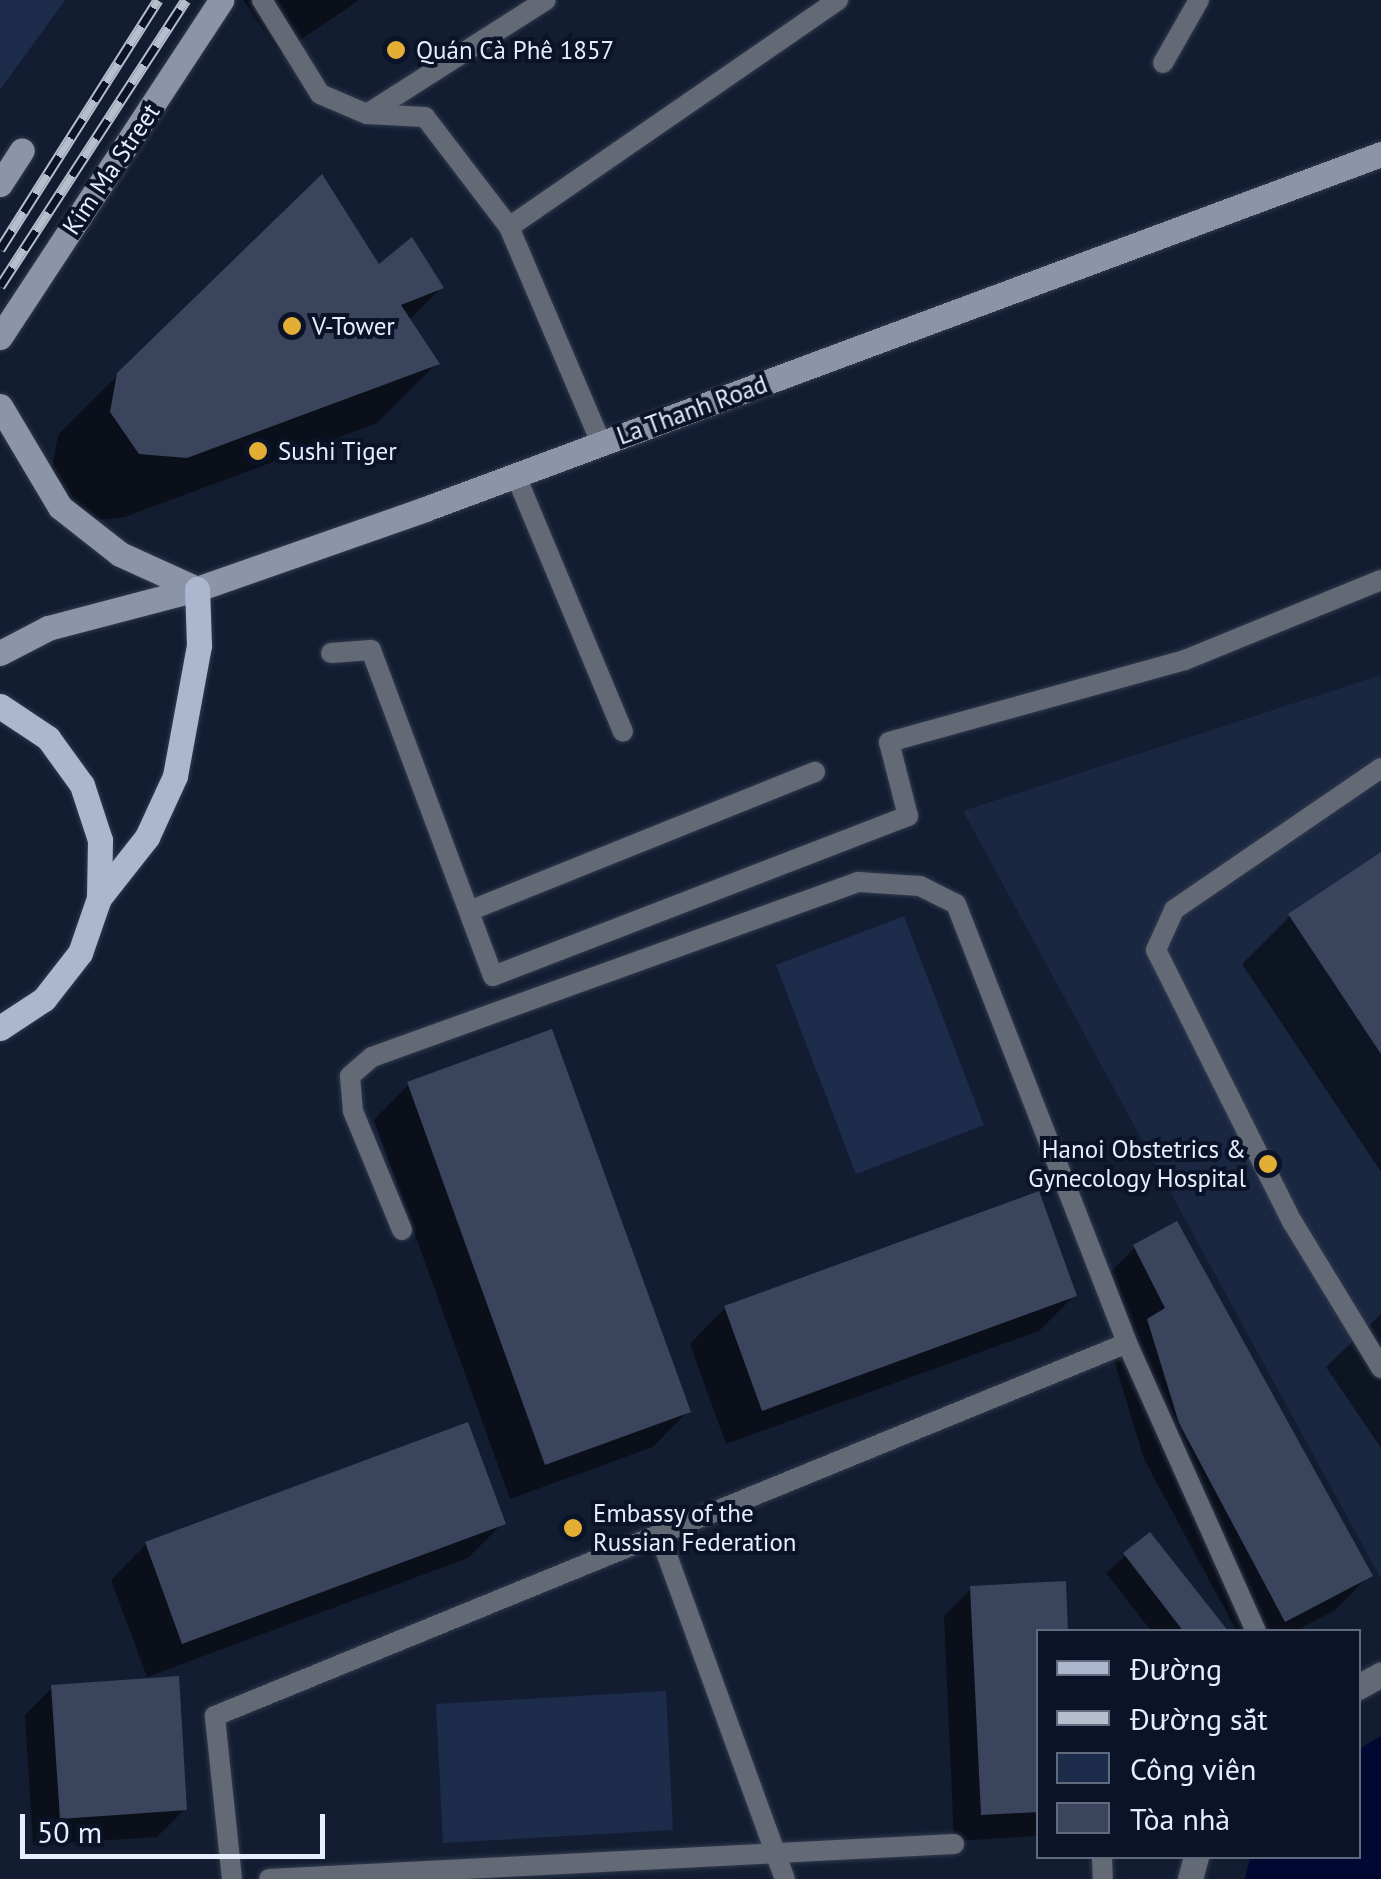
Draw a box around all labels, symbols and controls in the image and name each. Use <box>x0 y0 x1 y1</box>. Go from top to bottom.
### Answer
place label: Quán Cà Phê 1857 <box>416 35 614 65</box>
marker: Quán Cà Phê 1857 <box>385 39 407 61</box>
street label: Kim Ma Street <box>56 98 166 240</box>
place label: V-Tower <box>312 311 395 341</box>
marker: V-Tower <box>281 315 303 337</box>
street label: La Thanh Road <box>612 369 772 451</box>
place label: Sushi Tiger <box>278 436 398 466</box>
marker: Sushi Tiger <box>247 440 269 462</box>
place label: Hanoi Obstetrics & Gynecology Hospital <box>1027 1135 1246 1194</box>
marker: Hanoi Obstetrics & Gynecology Hospital <box>1255 1151 1281 1177</box>
place label: Embassy of the Russian Federation <box>593 1499 797 1558</box>
marker: Embassy of the Russian Federation <box>562 1517 584 1539</box>
legend <box>1036 1629 1361 1859</box>
text: Đường <box>1130 1649 1222 1688</box>
text: Đường sắt <box>1130 1699 1268 1738</box>
text: Công viên <box>1130 1749 1256 1788</box>
scale bar <box>25 1794 330 1856</box>
text: Tòa nhà <box>1130 1799 1230 1838</box>
text: 50 m <box>37 1812 102 1851</box>

